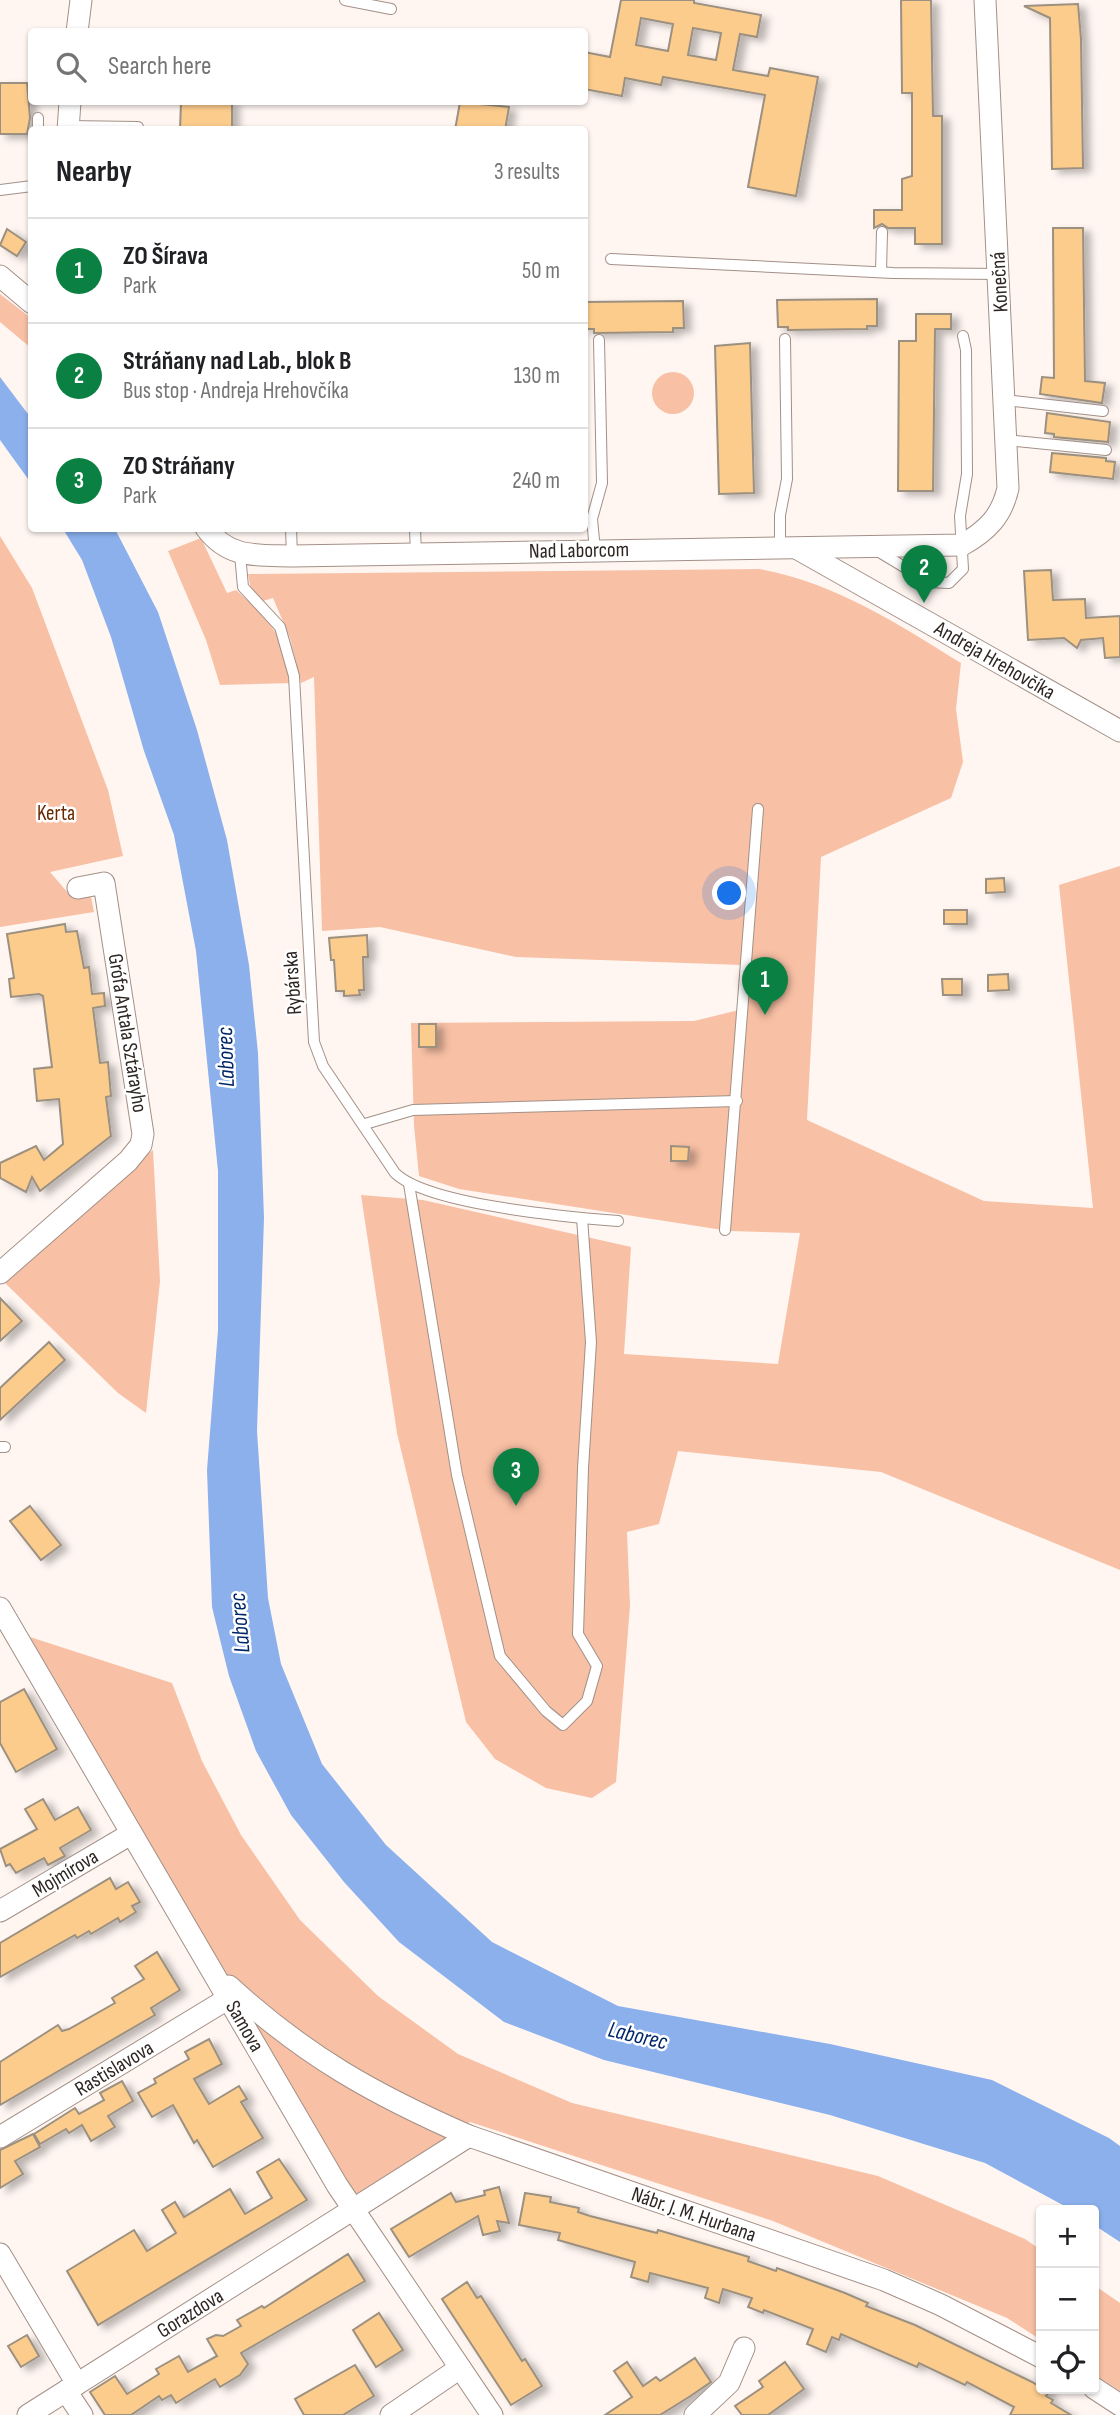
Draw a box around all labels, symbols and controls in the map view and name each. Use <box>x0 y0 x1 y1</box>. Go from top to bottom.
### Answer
search box <box>28 28 588 105</box>
icon: search <box>52 48 90 86</box>
text: Search here <box>108 51 211 82</box>
text: Nearby <box>56 154 132 190</box>
text: 3 results <box>494 158 560 186</box>
text: ZO Šírava <box>123 241 208 272</box>
street label: Konečná <box>985 251 1014 313</box>
text: 1 <box>74 257 84 285</box>
text: 50 m <box>522 257 560 285</box>
text: Park <box>123 272 157 300</box>
text: Stráňany nad Lab., blok B <box>123 346 351 377</box>
text: 2 <box>74 362 84 390</box>
text: 130 m <box>514 362 560 390</box>
text: Bus stop · Andreja Hrehovčíka <box>123 377 349 405</box>
text: ZO Stráňany <box>123 451 235 482</box>
text: 3 <box>74 467 84 495</box>
text: 240 m <box>512 467 560 495</box>
text: Park <box>123 482 157 510</box>
street label: Nad Laborcom <box>529 537 629 564</box>
pin: 2 <box>901 545 947 603</box>
street label: Andreja Hrehovčíka <box>929 615 1060 705</box>
park label: Kerta <box>37 801 75 826</box>
your location <box>712 876 746 910</box>
street label: Rybárska <box>278 950 307 1016</box>
street label: Grófa Antala Sztárayho <box>103 952 152 1114</box>
pin: 1 <box>742 957 788 1015</box>
water label: Laborec <box>211 1026 241 1088</box>
pin: 3 <box>493 1448 539 1506</box>
water label: Laborec <box>223 1592 257 1654</box>
street label: Mojmírova <box>28 1844 103 1903</box>
street label: Samova <box>220 1996 269 2056</box>
water label: Laborec <box>605 2016 670 2056</box>
street label: Rastislavova <box>70 2035 158 2102</box>
street label: Nábr. J. M. Hurbana <box>628 2181 759 2247</box>
map controls <box>1036 2205 1099 2394</box>
button: + <box>1036 2205 1099 2268</box>
button: − <box>1036 2268 1099 2331</box>
street label: Gorazdova <box>152 2283 228 2343</box>
button: locate <box>1036 2331 1099 2394</box>

